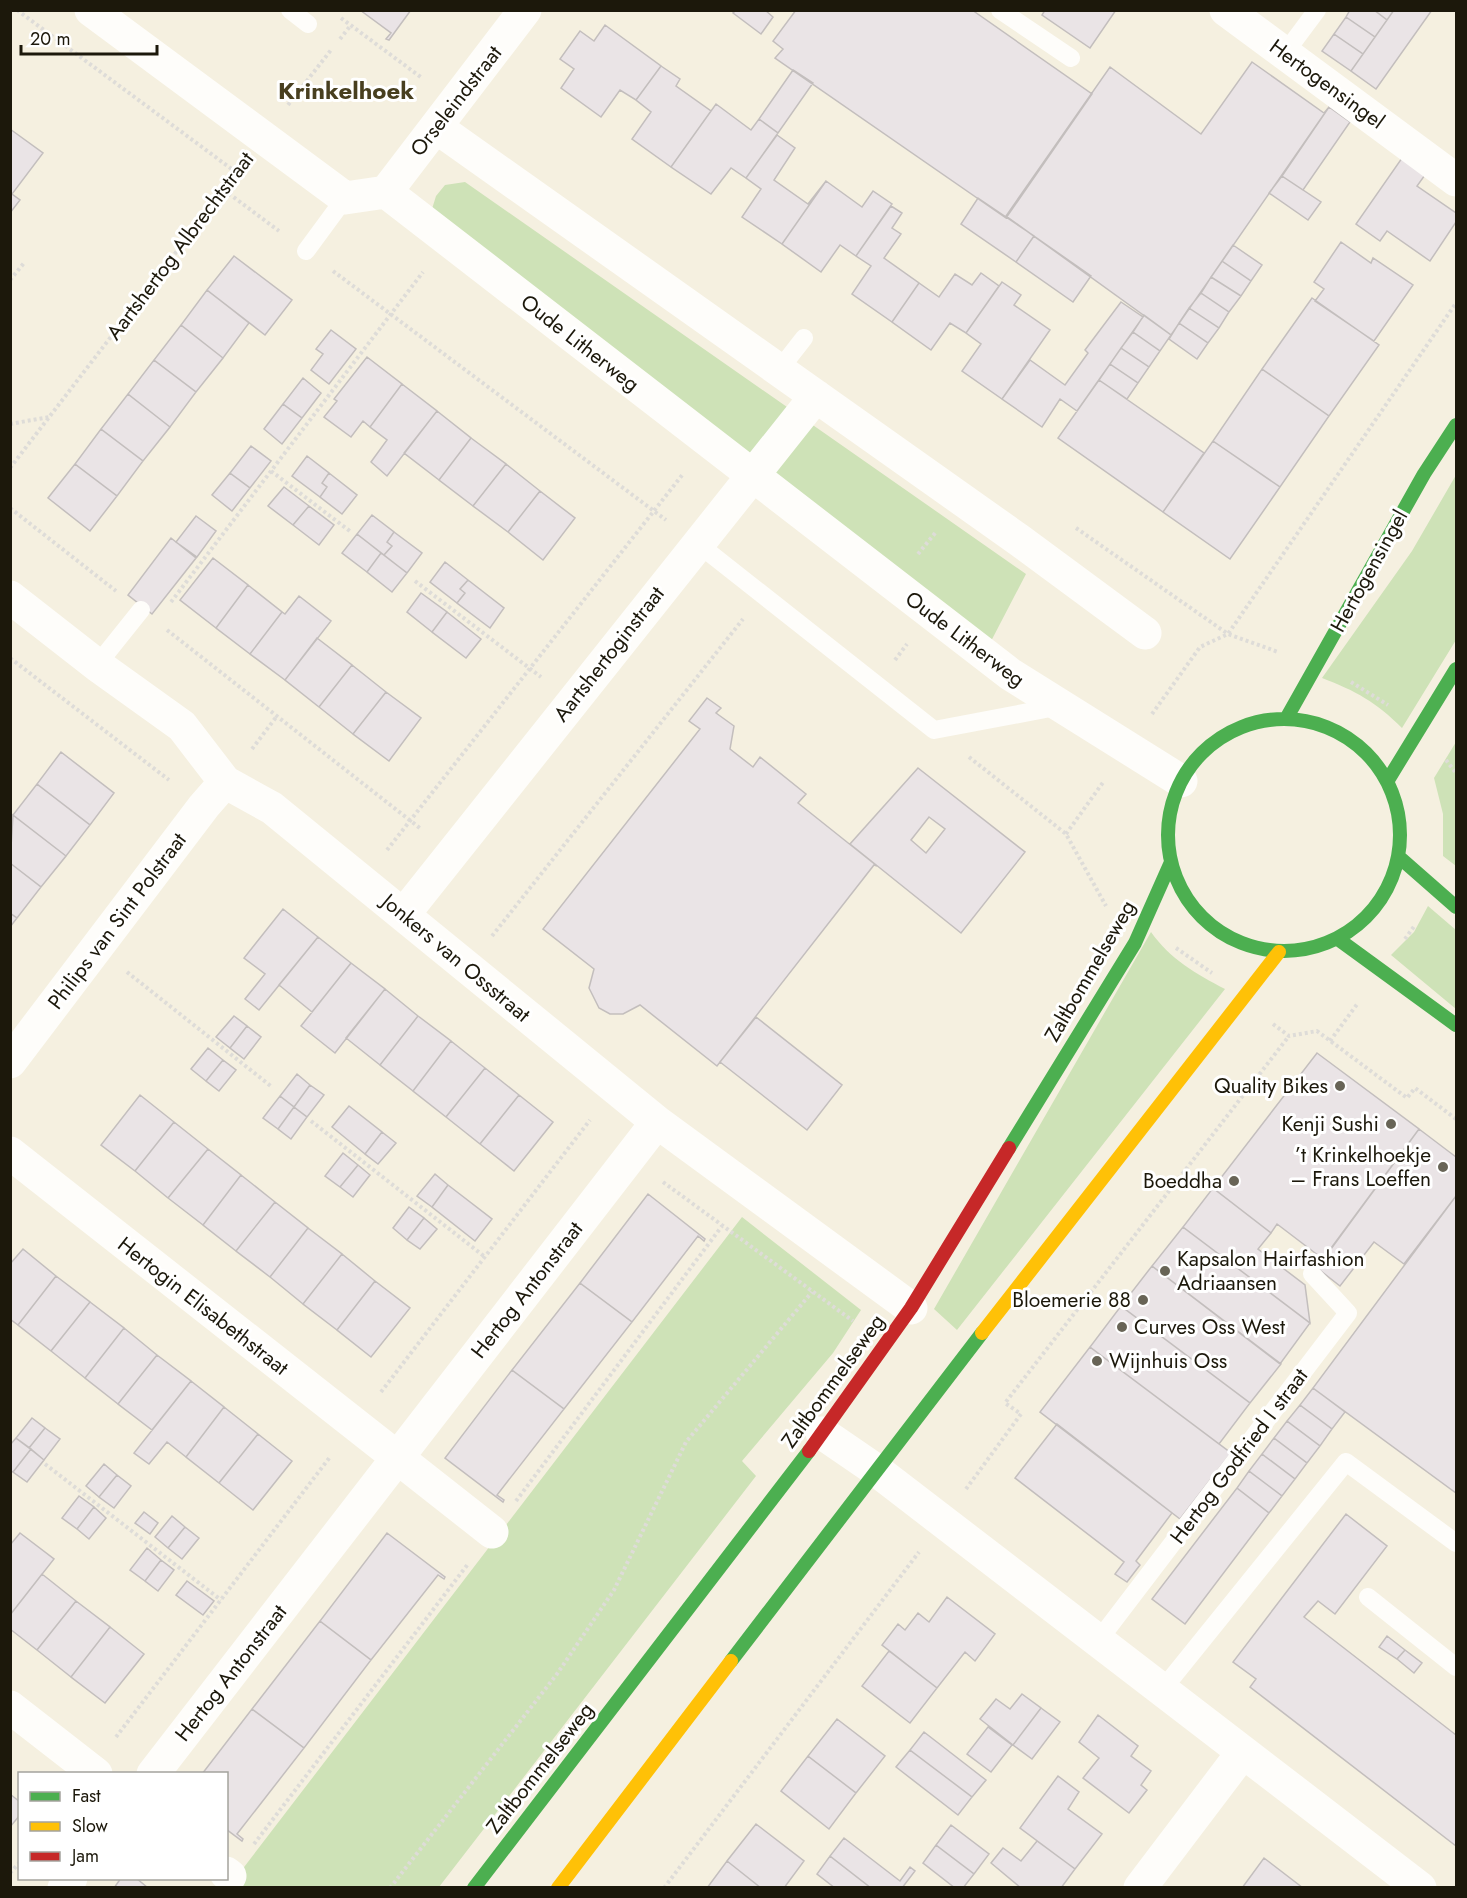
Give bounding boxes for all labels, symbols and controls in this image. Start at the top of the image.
scale bar [21,18,158,56]
text: 20 m [30,26,70,52]
street label: Hertogensingel [1263,32,1391,136]
street label: Orseleindstraat [403,39,509,163]
district label: Krinkelhoek [278,73,414,108]
street label: Aartshertog Albrechtstraat [99,146,261,346]
street label: Oude Litherweg [514,287,646,399]
street label: Hertogensingel [1323,504,1415,638]
street label: Aartshertoginstraat [547,580,671,728]
street label: Oude Litherweg [899,584,1031,694]
street label: Philips van Sint Polstraat [41,826,193,1016]
street label: Jonkers van Ossstraat [373,885,537,1029]
street label: Zaltbommelseweg [1037,895,1143,1047]
place label: Quality Bikes [1214,1071,1328,1101]
marker: Quality Bikes [1333,1079,1347,1093]
place label: Kenji Sushi [1281,1109,1379,1139]
marker: Kenji Sushi [1384,1117,1398,1131]
place label: ’t Krinkelhoekje – Frans Loeffen [1290,1140,1431,1194]
marker: ’t Krinkelhoekje – Frans Loeffen [1436,1160,1450,1174]
place label: Boeddha [1143,1166,1222,1196]
marker: Boeddha [1227,1174,1241,1188]
street label: Hertog Antonstraat [464,1215,590,1365]
street label: Hertogin Elisabethstraat [111,1230,295,1382]
place label: Kapsalon Hairfashion Adriaansen [1177,1244,1364,1298]
marker: Kapsalon Hairfashion Adriaansen [1158,1264,1172,1278]
place label: Bloemerie 88 [1012,1285,1131,1315]
marker: Bloemerie 88 [1136,1293,1150,1307]
street label: Zaltbommelseweg [774,1308,892,1454]
place label: Curves Oss West [1134,1312,1285,1342]
marker: Curves Oss West [1115,1320,1129,1334]
place label: Wijnhuis Oss [1109,1346,1227,1376]
marker: Wijnhuis Oss [1090,1354,1104,1368]
street label: Hertog Godfried I straat [1163,1362,1315,1550]
street label: Hertog Antonstraat [168,1598,294,1748]
street label: Zaltbommelseweg [479,1696,601,1840]
legend [18,1772,228,1880]
text: Fast [72,1783,101,1809]
text: Slow [72,1813,109,1839]
text: Jam [70,1843,99,1869]

